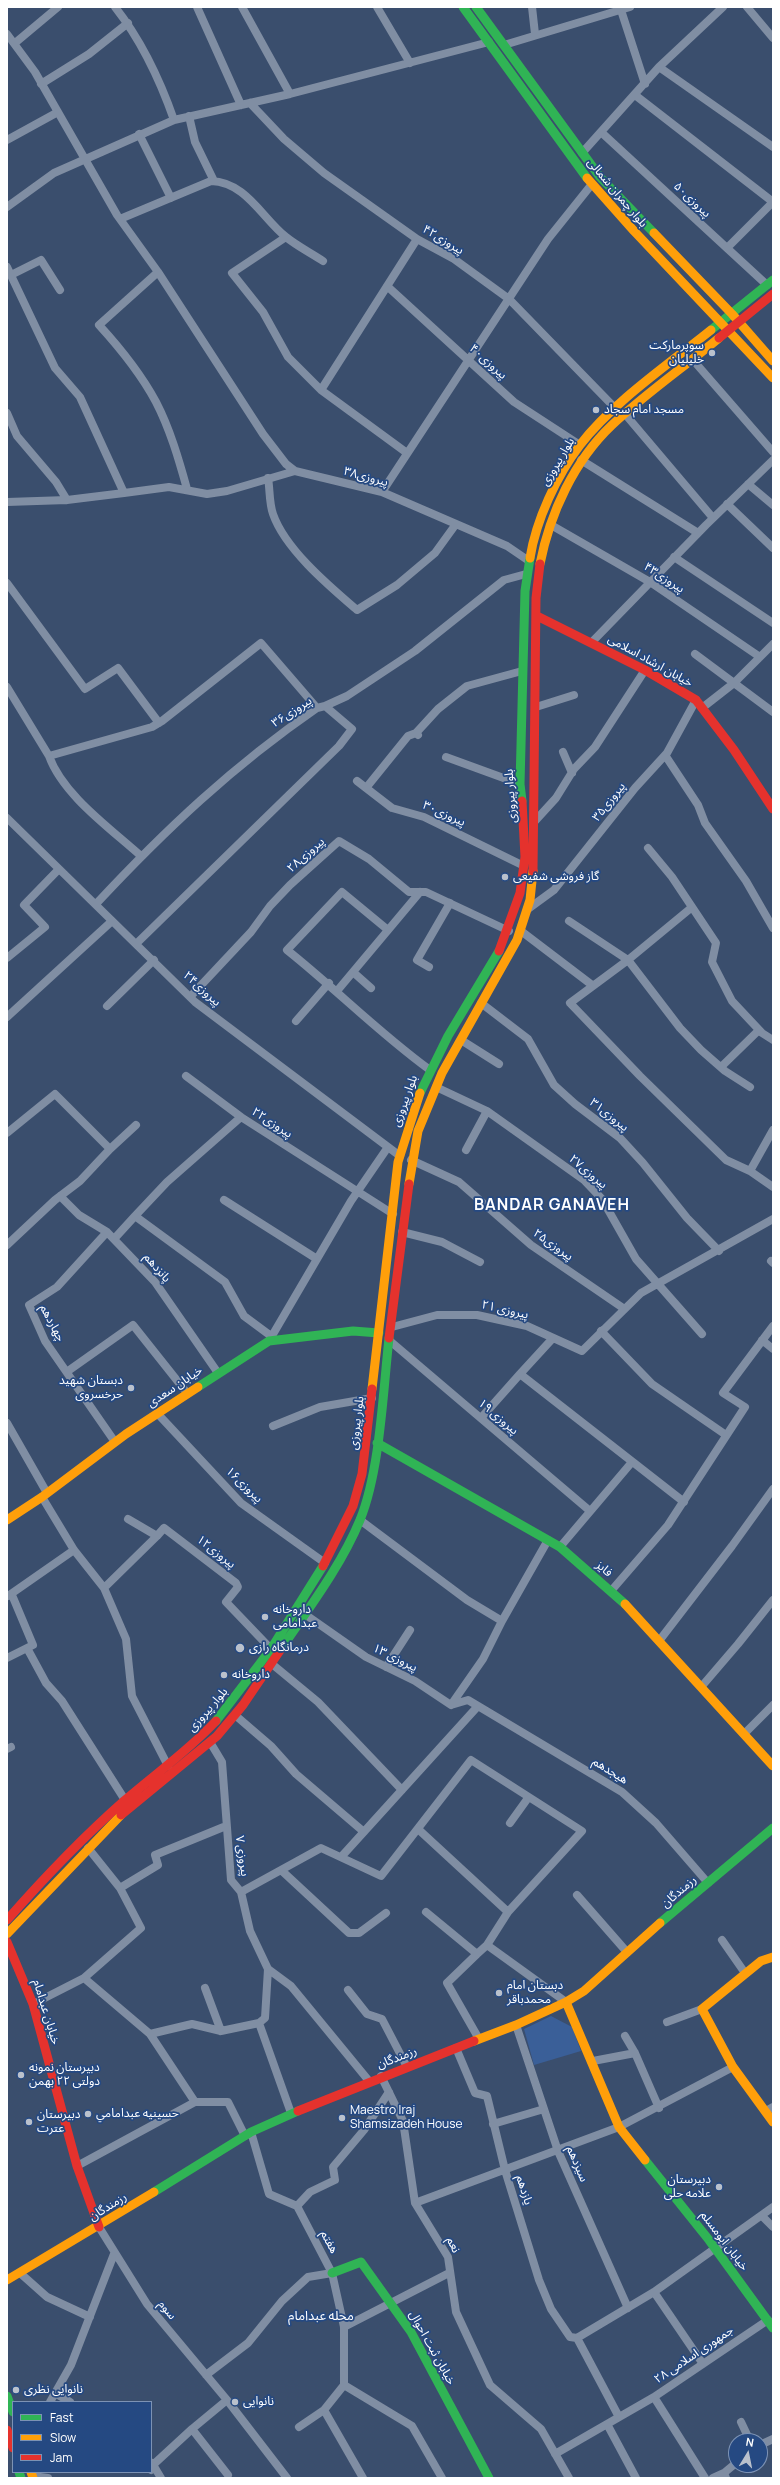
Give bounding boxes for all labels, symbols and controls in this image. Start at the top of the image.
street label: بلوار چمران شمالی [584,155,650,231]
street label: پیروزی۵۰ [670,179,714,221]
street label: پیروزی۴۲ [420,222,466,258]
place label: سوپرمارکت خلیلیان [649,339,704,367]
street label: پیروزی۴۰ [466,341,510,383]
marker: سوپرمارکت خلیلیان [707,348,717,358]
place label: مسجد امام سجاد [604,403,684,417]
marker: مسجد امام سجاد [591,405,601,415]
street label: بلوار پیروزی [538,435,578,489]
street label: پیروزی۳۸ [342,464,390,490]
street label: پیروزی۴۳ [641,560,687,596]
street label: خیابان ارشاد اسلامی [605,632,695,690]
street label: پیروزی۳۶ [269,694,315,730]
street label: بلوار پیروزی [502,769,520,823]
street label: پیروزی۳۵ [589,780,629,824]
street label: پیروزی۳۰ [420,798,468,830]
street label: پیروزی۲۸ [284,834,328,876]
place label: گاز فروشی شفیعی [513,870,599,884]
marker: گاز فروشی شفیعی [500,872,510,882]
street label: پیروزی۲۴ [180,968,224,1010]
street label: بلوار پیروزی [389,1073,421,1129]
street label: پیروزی۳۱ [587,1095,631,1135]
street label: پیروزی۲۲ [249,1105,295,1141]
street label: پیروزی۲۷ [566,1152,610,1192]
district label: BANDAR GANAVEH [474,1196,630,1216]
street label: پیروزی۲۵ [530,1226,576,1264]
street label: پانزدهم [140,1250,174,1286]
street label: پیروزی ۲۱ [480,1298,530,1322]
street label: چهاردهم [36,1302,68,1344]
street label: خیابان سعدی [145,1363,205,1411]
place label: دبستان شهید حرخسروی [59,1374,123,1402]
marker: دبستان شهید حرخسروی [126,1383,136,1393]
street label: بلوار پیروزی [347,1395,367,1451]
street label: پیروزی ۱۹ [475,1396,521,1438]
street label: پیروزی۱۶ [223,1464,265,1506]
street label: پیروزی۱۲ [194,1532,238,1572]
street label: فایز [593,1558,615,1580]
place label: داروخانه عبدامامی [273,1603,317,1631]
marker: داروخانه عبدامامی [260,1612,270,1622]
place label: درمانگاه رازی [249,1641,309,1655]
street label: پیروزی ۱۳ [370,1641,420,1675]
marker: درمانگاه رازی [234,1642,246,1654]
place label: داروخانه [232,1668,270,1682]
marker: داروخانه [219,1670,229,1680]
street label: بلوار پیروزی [185,1685,231,1735]
street label: هیجدهم [590,1755,630,1787]
street label: پیروزی ۷ [232,1835,252,1877]
street label: رزمندگان [659,1873,699,1911]
street label: خیابان عبدامام [29,1978,63,2046]
place label: دبستان امام محمدباقر [507,1979,563,2007]
marker: دبستان امام محمدباقر [494,1988,504,1998]
street label: رزمندگان [375,2044,419,2072]
place label: دبیرستان نمونه دولتی ۲۲ بهمن [29,2061,100,2089]
marker: دبیرستان نمونه دولتی ۲۲ بهمن [16,2070,26,2080]
place label: Maestro Iraj Shamsizadeh House [350,2104,463,2132]
place label: حسينيه عبدامامي [96,2107,179,2121]
place label: دبیرستان عترت [37,2108,80,2136]
marker: حسينيه عبدامامي [83,2109,93,2119]
marker: Maestro Iraj Shamsizadeh House [337,2113,347,2123]
marker: دبیرستان عترت [24,2117,34,2127]
street label: سیزدهم [563,2144,591,2184]
street label: یازدهم [513,2173,535,2207]
place label: دبیرستان علامه حلی [664,2173,711,2201]
marker: دبیرستان علامه حلی [714,2182,724,2192]
street label: رزمندگان [86,2190,130,2224]
street label: خیابان ابومسلم [697,2208,751,2274]
street label: هفتم [317,2228,341,2256]
street label: نعم [443,2235,463,2255]
street label: سوم [155,2297,179,2323]
district label: محله عبدامام [288,2308,354,2324]
street label: خیابان ثبت احوال [406,2308,458,2388]
street label: جمهوری اسلامی ۲۸ [652,2323,736,2387]
place label: نانوایی نظری [24,2383,83,2397]
marker: نانوایی نظری [11,2385,21,2395]
place label: نانوایی [243,2395,274,2409]
marker: نانوایی [230,2397,240,2407]
legend [12,2401,152,2473]
text: Fast [50,2409,74,2426]
text: Slow [50,2429,76,2446]
north arrow [728,2433,768,2473]
text: N [745,2434,755,2450]
text: Jam [50,2449,72,2466]

